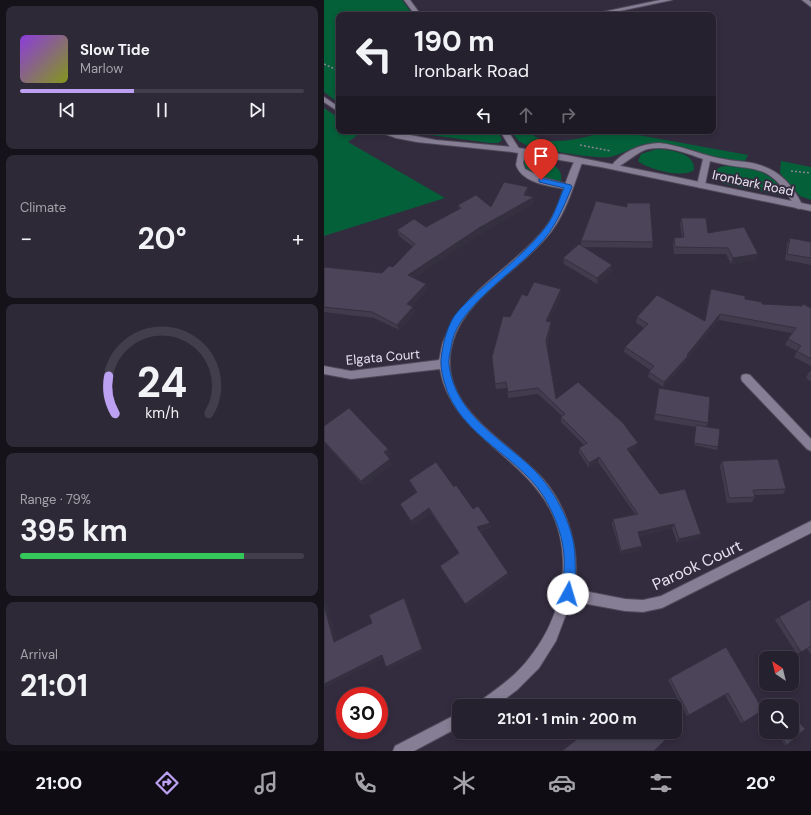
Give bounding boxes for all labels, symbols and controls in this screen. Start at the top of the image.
text: 190 m [414,23,495,60]
icon: left [348,28,400,80]
text: Slow Tide [80,40,150,60]
text: Ironbark Road [414,59,529,83]
text: Marlow [80,60,123,77]
icon: previous [56,99,78,121]
icon: pause [151,99,173,121]
icon: next [246,99,268,121]
icon: left [473,104,495,126]
icon: ahead [515,104,537,126]
icon: right [557,104,579,126]
pin [524,139,558,180]
icon: arrive [530,145,552,167]
street label: Ironbark Road [711,166,795,200]
text: Climate [20,199,66,216]
text: 20° [137,219,187,258]
text: − [20,224,32,253]
text: + [292,224,304,253]
street label: Elgata Court [345,345,421,369]
text: 24 [137,355,187,409]
text: km/h [145,403,179,421]
text: Range · 79% [20,491,91,508]
text: 395 km [20,511,128,550]
street label: Parook Court [649,535,745,595]
position arrow [547,573,589,615]
text: Arrival [20,646,58,663]
north arrow [759,651,799,691]
map controls [759,651,799,739]
text: 21:01 [20,666,88,705]
speed limit sign: 30 [336,687,388,739]
button: search [759,699,799,739]
text: 21:01 · 1 min · 200 m [497,709,637,729]
icon: directions [153,769,181,797]
icon: music [252,769,280,797]
icon: phone [351,769,379,797]
icon: climate [450,769,478,797]
icon: car [548,769,576,797]
icon: filters [647,769,675,797]
text: 21:00 [35,771,82,795]
text: 20° [746,771,775,795]

